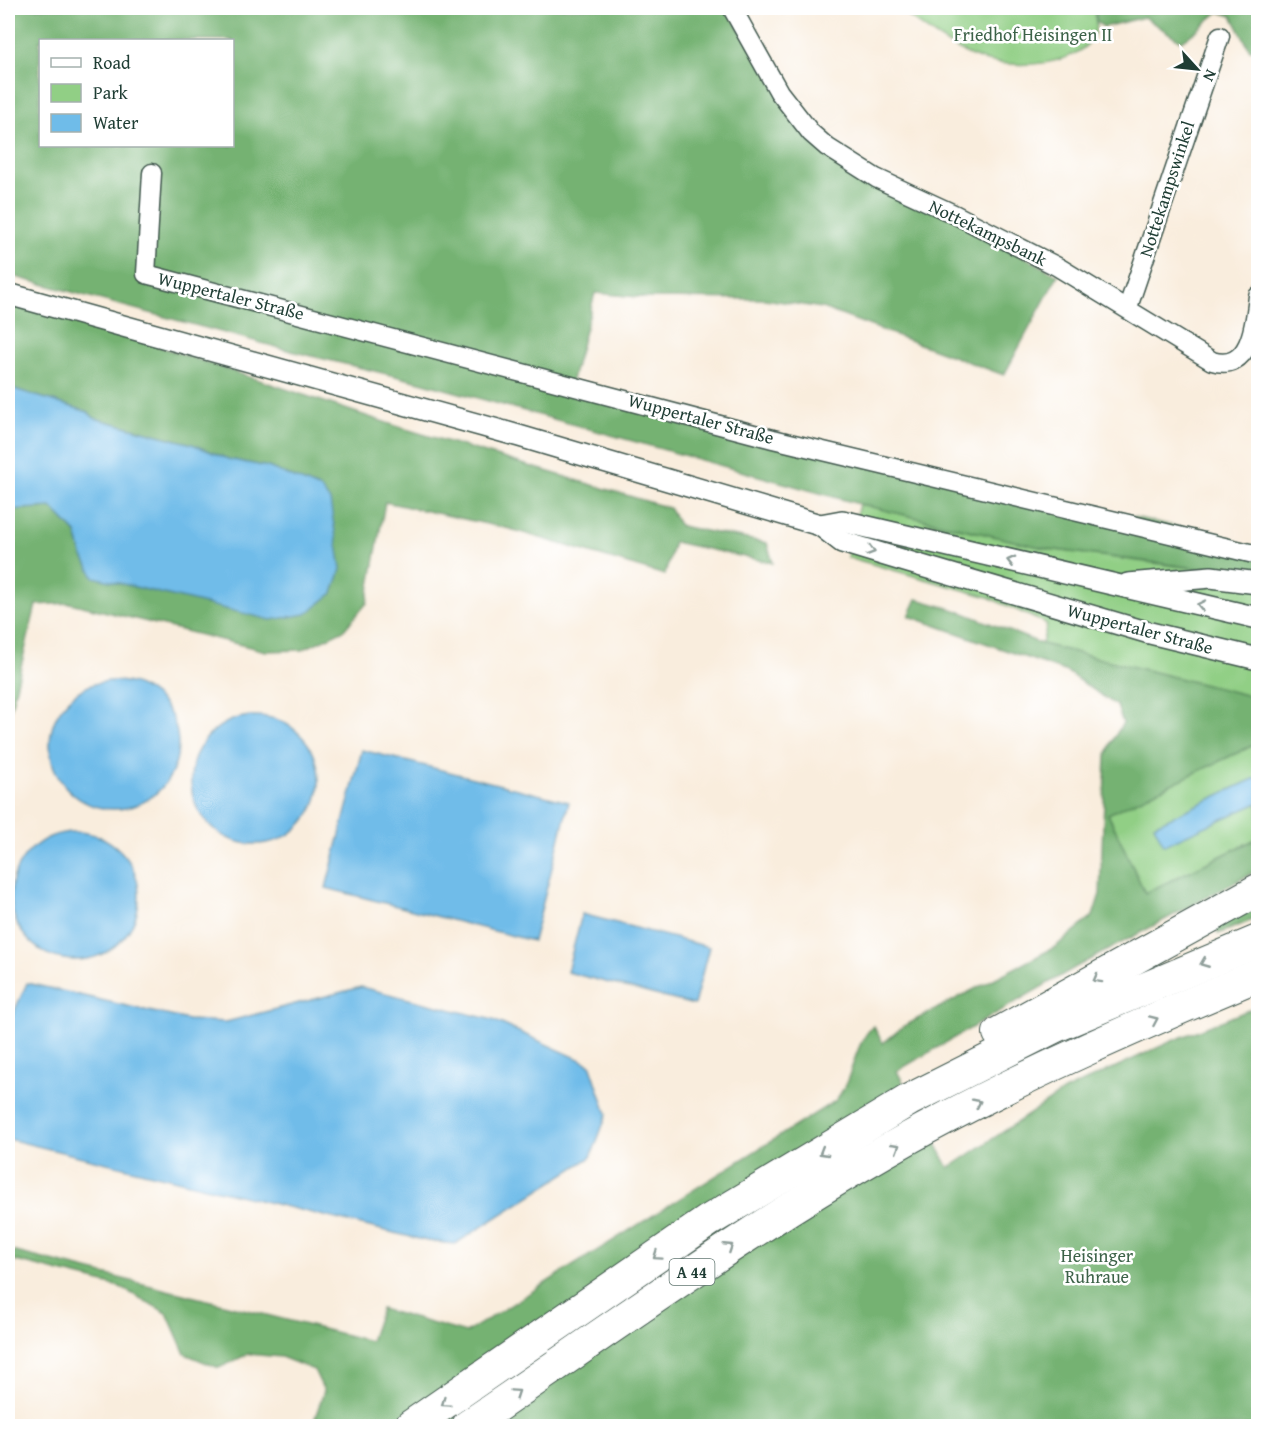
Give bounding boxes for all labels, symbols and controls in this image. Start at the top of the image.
park label: Friedhof Heisingen II [954,21,1112,48]
legend [39,39,234,147]
north arrow [1167,39,1227,99]
text: Road [93,49,131,76]
text: N [1197,66,1223,86]
text: Park [93,79,129,106]
text: Water [93,109,139,136]
street label: Nottekampswinkel [1132,117,1201,260]
street label: Nottekampsbank [925,192,1053,273]
street label: Wuppertaler Straße [155,264,307,327]
street label: Wuppertaler Straße [625,386,777,451]
one-way arrow [865,544,876,556]
one-way arrow [1007,556,1017,569]
street label: Wuppertaler Straße [1064,596,1216,661]
one-way arrow [1197,599,1207,612]
one-way arrow [1200,956,1211,968]
one-way arrow [1092,972,1103,983]
one-way arrow [1147,1015,1158,1027]
one-way arrow [971,1099,982,1110]
one-way arrow [890,1142,900,1154]
one-way arrow [819,1145,829,1156]
park label: Heisinger Ruhraue [1061,1242,1134,1290]
one-way arrow [722,1244,733,1255]
one-way arrow [653,1249,664,1260]
road number: A 44 [670,1259,714,1285]
one-way arrow [509,1389,520,1400]
one-way arrow [441,1396,452,1407]

